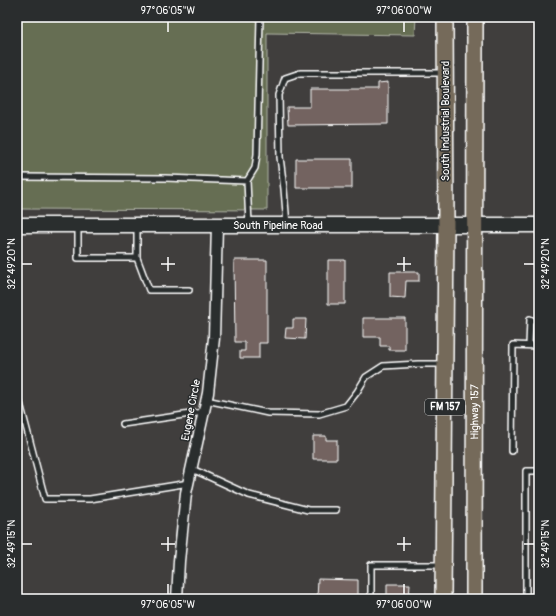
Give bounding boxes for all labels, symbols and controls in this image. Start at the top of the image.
text: 97°06'05"W [141,5,196,17]
text: 97°06'00"W [376,5,432,17]
street label: South Industrial Boulevard [439,61,452,181]
street label: South Pipeline Road [233,219,323,232]
text: 32°49'20"N [6,238,18,290]
text: 32°49'20"N [540,238,552,290]
street label: Eugene Circle [179,378,203,442]
street label: Highway 157 [468,384,481,440]
road number: FM 157 [425,399,465,415]
text: 32°49'15"N [6,519,18,568]
text: 32°49'15"N [540,519,552,568]
text: 97°06'05"W [141,599,196,611]
text: 97°06'00"W [376,599,432,611]

